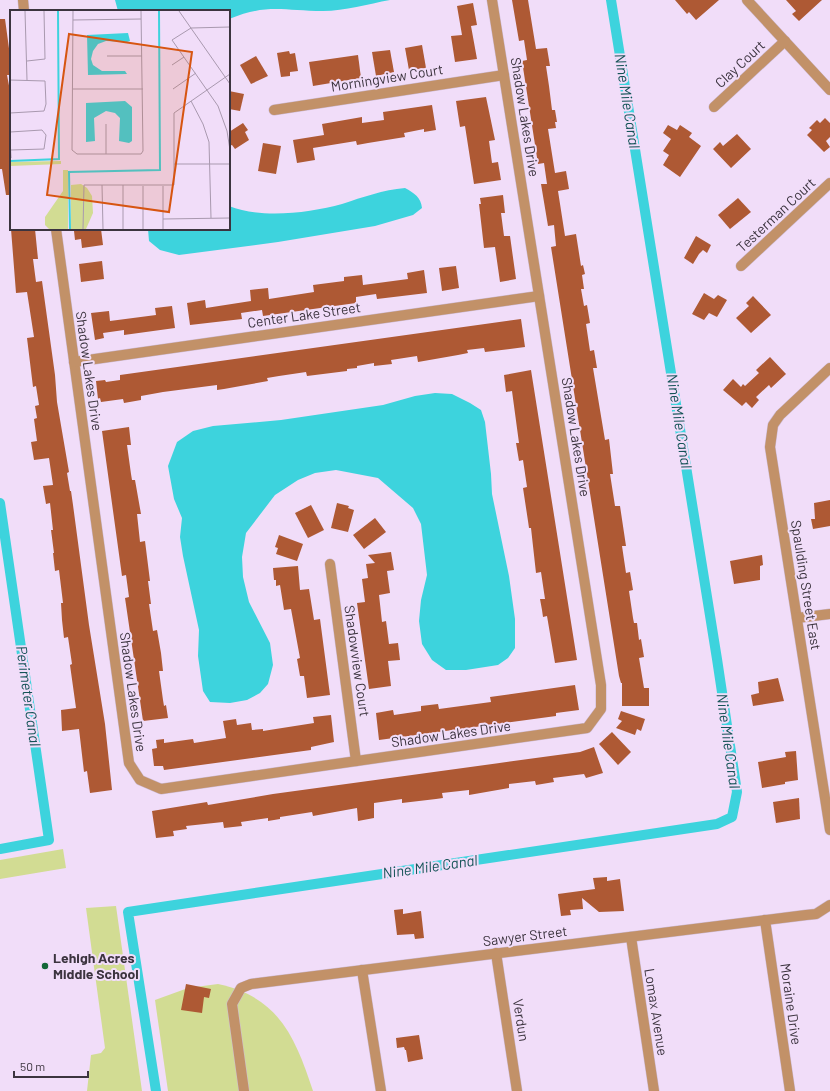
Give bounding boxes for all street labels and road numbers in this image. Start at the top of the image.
street label: Clay Court [711,36,768,91]
street label: Shadow Lakes Drive [508,56,543,178]
street label: Morningview Court [330,60,444,95]
street label: Testerman Court [733,174,819,255]
street label: Center Lake Street [246,298,362,331]
street label: Shadow Lakes Drive [73,310,106,432]
street label: Shadow Lakes Drive [559,376,594,498]
street label: Spaulding Street East [788,519,825,651]
street label: Shadowview Court [341,604,374,718]
street label: Shadow Lakes Drive [117,631,150,753]
street label: Shadow Lakes Drive [390,717,512,750]
street label: Sawyer Street [482,922,568,949]
street label: Moraine Drive [777,962,806,1046]
street label: Lomax Avenue [641,967,672,1057]
street label: Verdun [510,997,533,1042]

